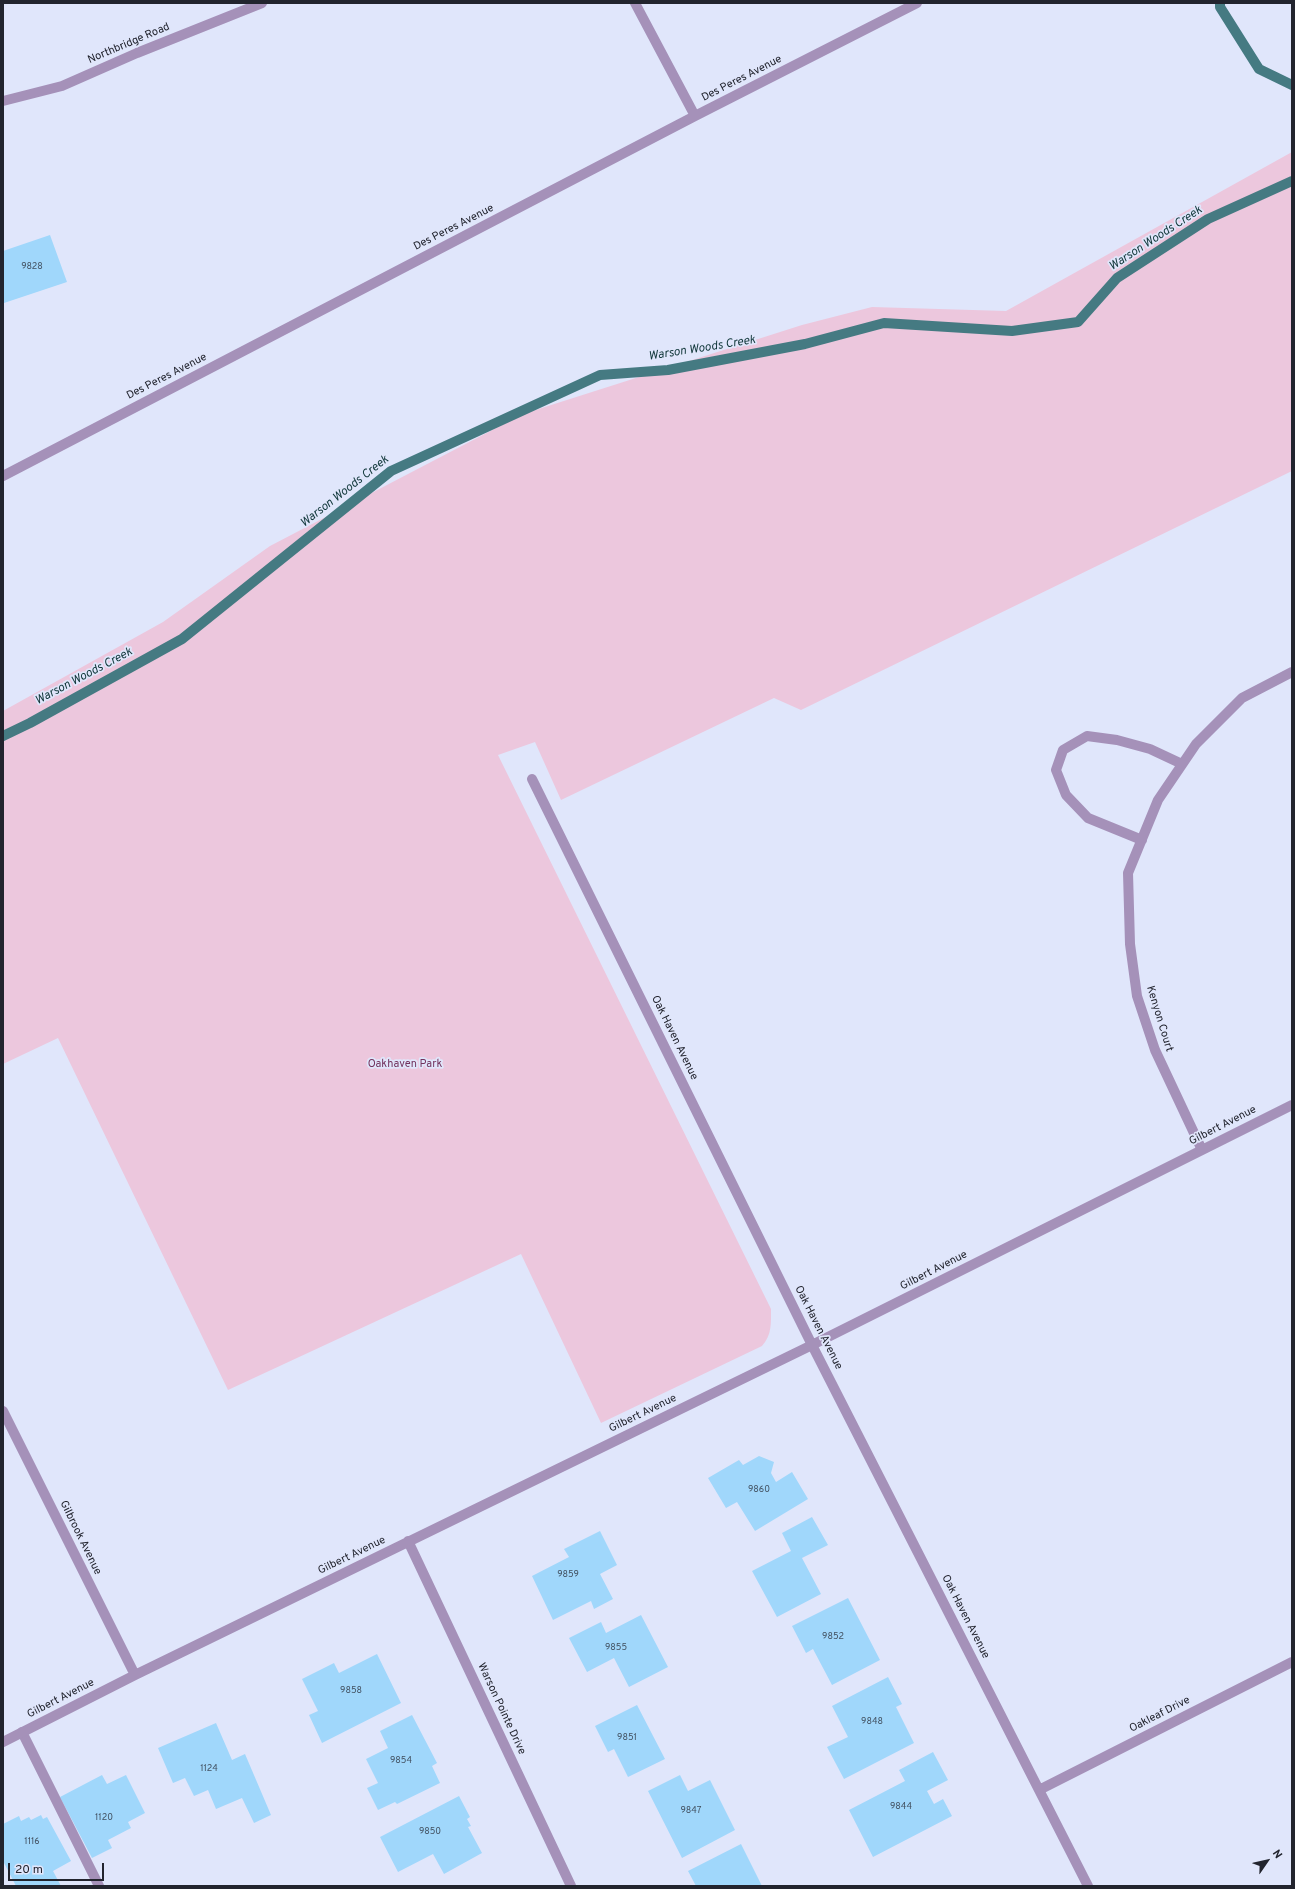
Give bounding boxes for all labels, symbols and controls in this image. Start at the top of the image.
street label: Northbridge Road [86,21,172,67]
street label: Des Peres Avenue [700,53,784,105]
street label: Des Peres Avenue [412,202,496,254]
water label: Warson Woods Creek [1107,204,1205,274]
house number: 9828 [21,262,43,272]
water label: Warson Woods Creek [647,333,757,365]
street label: Des Peres Avenue [125,351,209,403]
water label: Warson Woods Creek [298,453,392,531]
water label: Warson Woods Creek [33,645,135,709]
street label: Kenyon Court [1143,985,1175,1053]
street label: Oak Haven Avenue [648,994,700,1082]
park label: Oakhaven Park [368,1058,442,1072]
street label: Gilbert Avenue [1187,1103,1259,1149]
street label: Gilbert Avenue [898,1248,970,1294]
street label: Oak Haven Avenue [791,1284,845,1372]
street label: Gilbert Avenue [607,1392,679,1436]
house number: 9860 [748,1485,770,1495]
street label: Gilbrook Avenue [56,1499,104,1577]
street label: Gilbert Avenue [316,1534,388,1578]
house number: 9859 [557,1570,579,1580]
street label: Oak Haven Avenue [938,1573,992,1661]
house number: 9852 [822,1632,844,1642]
house number: 9855 [605,1643,627,1653]
street label: Warson Pointe Drive [474,1661,528,1757]
street label: Gilbert Avenue [25,1676,97,1722]
house number: 9858 [340,1686,362,1696]
street label: Oakleaf Drive [1127,1694,1193,1736]
house number: 9848 [861,1717,883,1727]
house number: 9851 [617,1733,637,1743]
house number: 9854 [390,1756,412,1766]
house number: 1124 [200,1764,218,1774]
house number: 9844 [890,1802,912,1812]
house number: 9847 [680,1806,702,1816]
house number: 1120 [95,1813,113,1823]
house number: 9850 [419,1827,441,1837]
house number: 1116 [24,1837,40,1847]
north arrow [1247,1841,1287,1881]
text: N [1269,1847,1285,1861]
scale bar [10,1855,106,1881]
text: 20 m [15,1862,43,1878]

